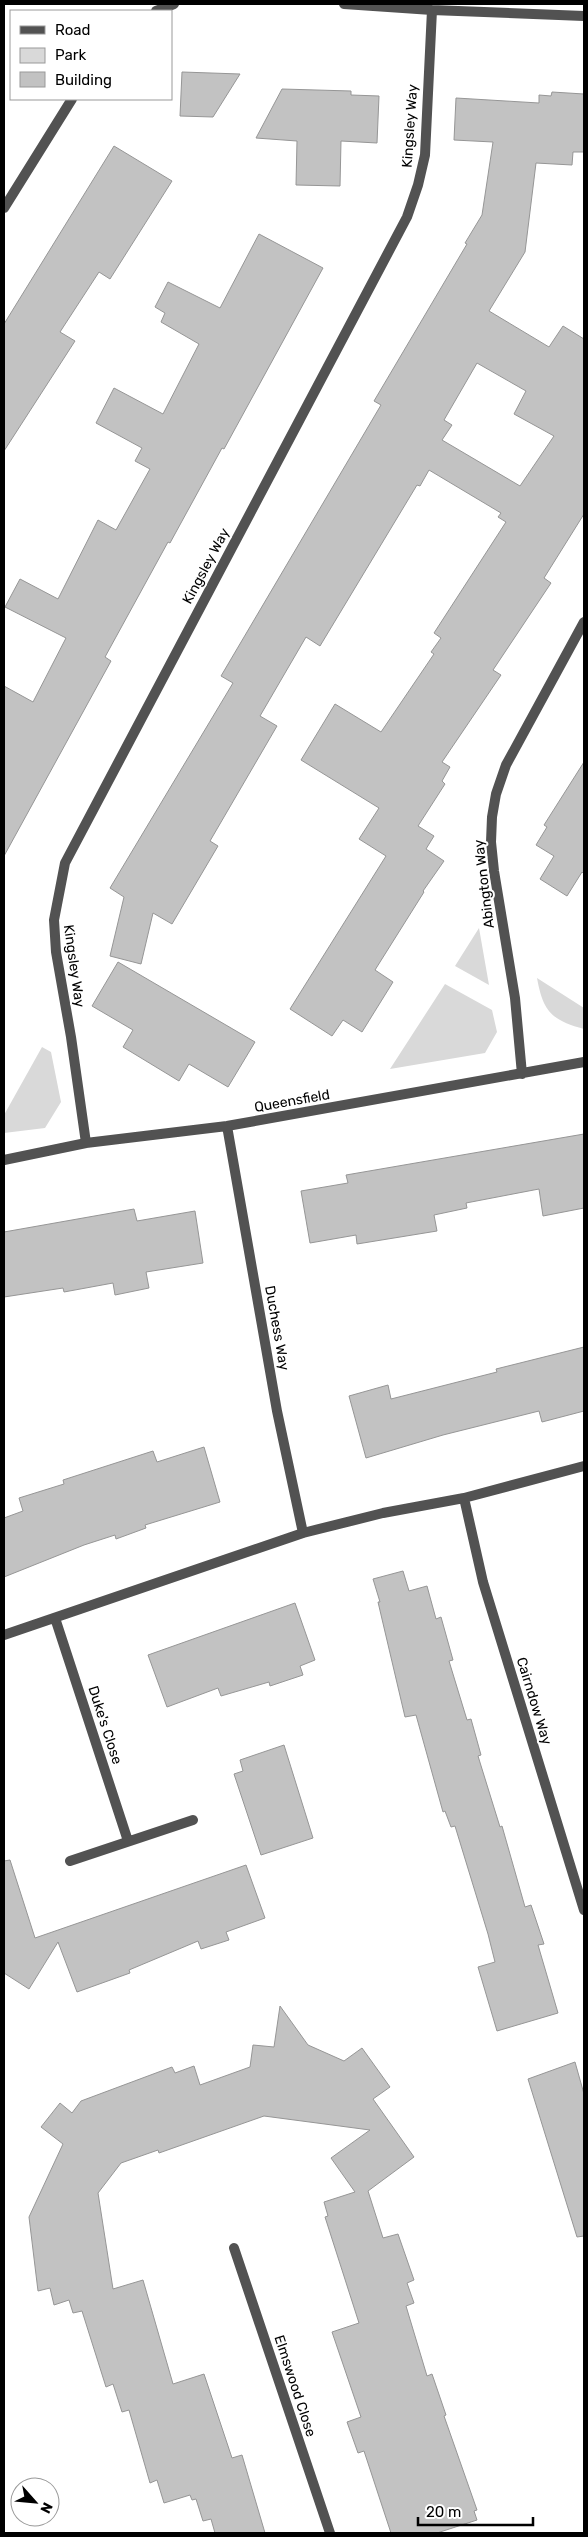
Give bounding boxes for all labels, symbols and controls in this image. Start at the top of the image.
legend [10,10,172,100]
text: Road [55,21,91,39]
text: Park [55,46,86,64]
text: Building [55,71,112,89]
street label: Kingsley Way [399,83,421,168]
street label: Kingsley Way [179,525,233,607]
street label: Abington Way [470,838,498,929]
street label: Kingsley Way [60,923,88,1009]
street label: Queensfield [253,1086,331,1116]
street label: Duchess Way [261,1284,293,1372]
street label: Cairndow Way [513,1655,555,1747]
street label: Duke's Close [84,1684,126,1767]
street label: Elmswood Close [271,2333,319,2439]
north arrow [10,2477,60,2527]
scale bar [418,2494,533,2526]
text: N [36,2499,56,2516]
text: 20 m [426,2503,461,2521]

